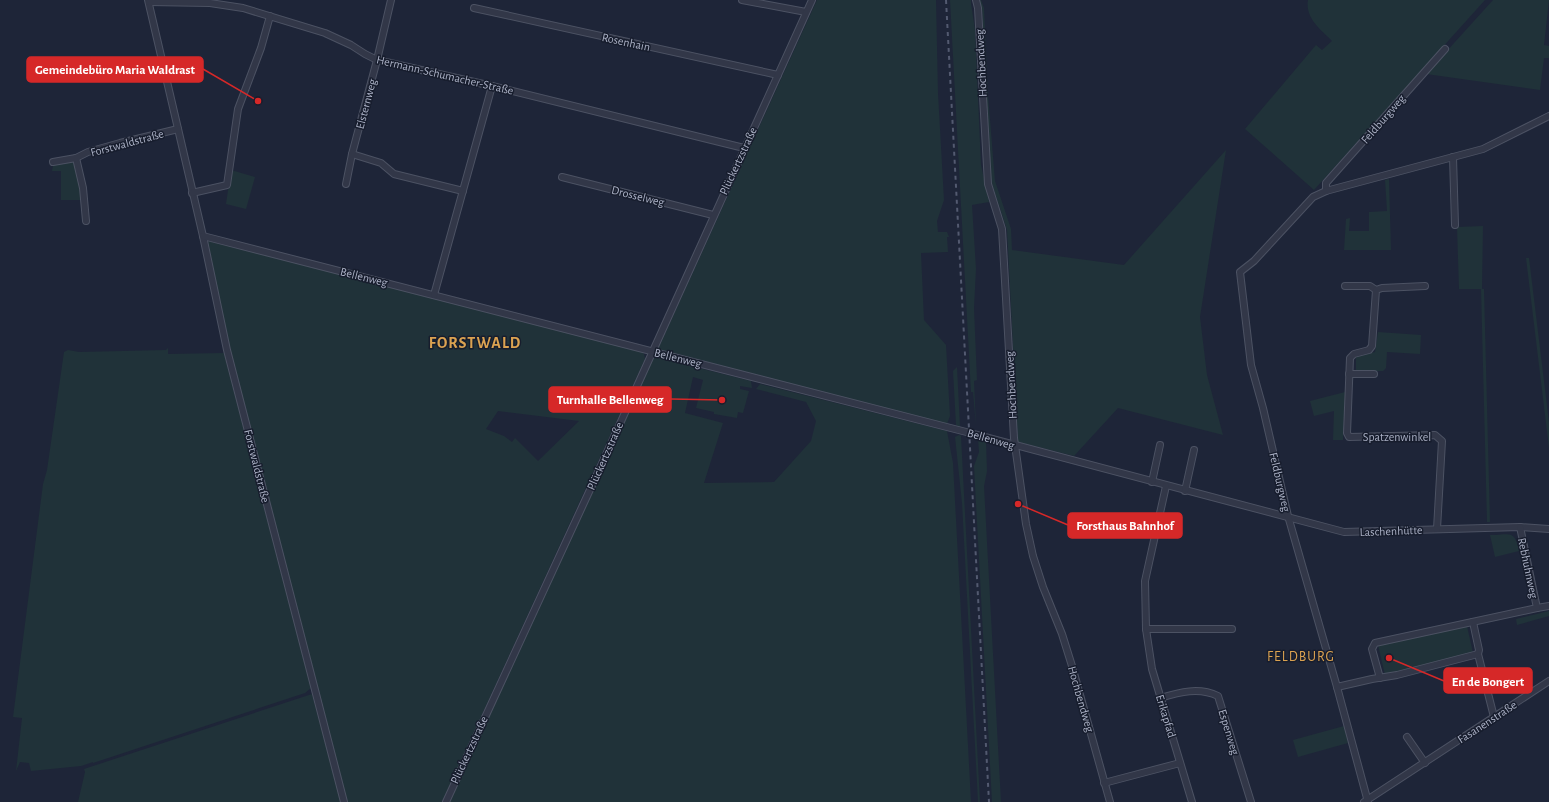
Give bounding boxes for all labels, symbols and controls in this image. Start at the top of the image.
street label: Hochbendweg [973,29,989,97]
street label: Rosenhain [601,31,651,53]
street label: Hermann-Schumacher-Straße [375,53,515,97]
callout: Gemeindebüro Maria Waldrast [27,57,203,82]
text: Gemeindebüro Maria Waldrast [35,64,196,77]
street label: Elsternweg [354,77,378,130]
street label: Feldburgweg [1359,92,1407,146]
street label: Plückertzstraße [717,125,759,197]
street label: Forstwaldstraße [89,127,165,159]
street label: Drosselweg [610,184,666,208]
street label: Bellenweg [339,265,389,289]
district label: FORSTWALD [429,335,521,351]
street label: Bellenweg [653,346,703,370]
street label: Hochbendweg [1003,351,1019,419]
callout: Turnhalle Bellenweg [549,387,671,412]
text: Turnhalle Bellenweg [557,394,664,407]
street label: Plückertzstraße [585,420,625,492]
street label: Bellenweg [966,427,1016,451]
street label: Forstwaldstraße [242,428,272,504]
street label: Spatzenwinkel [1363,431,1431,443]
street label: Feldburgweg [1267,451,1293,513]
callout: Forsthaus Bahnhof [1068,513,1182,538]
text: Forsthaus Bahnhof [1076,520,1176,533]
street label: Laschenhütte [1359,524,1423,538]
street label: Rebhuhnweg [1516,537,1540,599]
district label: FELDBURG [1267,650,1335,664]
street label: Hochbendweg [1066,665,1096,733]
callout: En de Bongert [1444,668,1532,693]
text: En de Bongert [1452,676,1525,689]
street label: Erikapfad [1154,693,1178,739]
street label: Fasanenstraße [1455,698,1519,746]
street label: Espenweg [1216,708,1242,756]
street label: Plückertzstraße [448,714,490,786]

